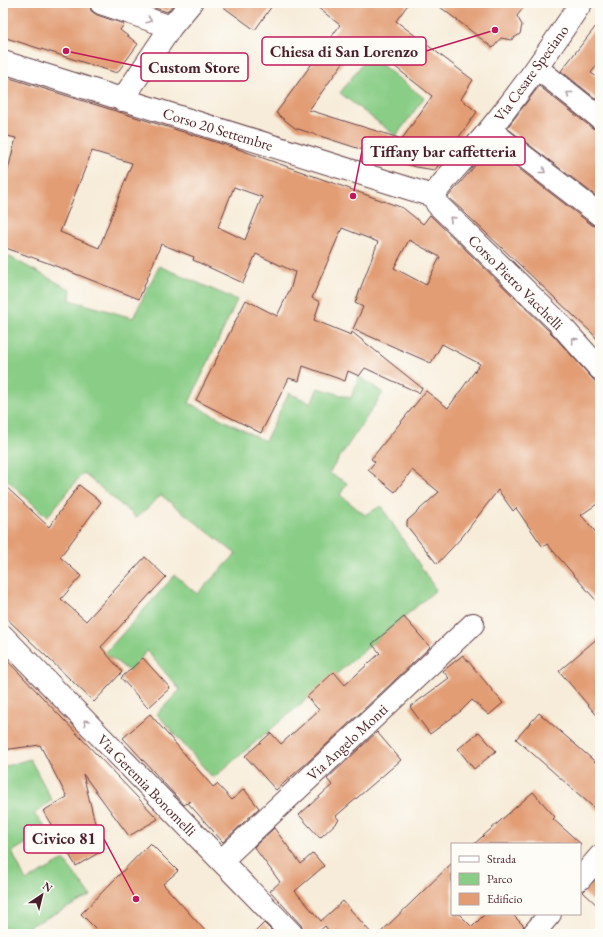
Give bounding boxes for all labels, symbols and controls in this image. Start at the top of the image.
one-way arrow [146,15,153,23]
street label: Via Cesare Speciano [489,21,573,125]
callout: Chiesa di San Lorenzo [262,37,426,65]
text: Chiesa di San Lorenzo [270,41,418,62]
callout: Custom Store [141,53,248,81]
text: Custom Store [148,57,240,78]
one-way arrow [567,92,574,99]
street label: Corso 20 Settembre [161,103,275,155]
callout: Tiffany bar caffetteria [362,137,525,165]
text: Tiffany bar caffetteria [370,141,517,162]
one-way arrow [538,166,545,173]
one-way arrow [449,216,457,224]
street label: Corso Pietro Vacchelli [464,230,568,334]
one-way arrow [571,337,579,345]
street label: Via Angelo Monti [302,699,392,784]
one-way arrow [83,719,91,727]
street label: Via Geremia Bonomelli [93,730,201,840]
callout: Civico 81 [24,825,104,853]
text: Civico 81 [32,828,96,849]
legend [451,843,581,915]
text: Strada [487,851,516,867]
text: Parco [487,871,512,887]
north arrow [22,875,62,915]
text: N [40,879,55,895]
text: Edificio [487,891,523,907]

